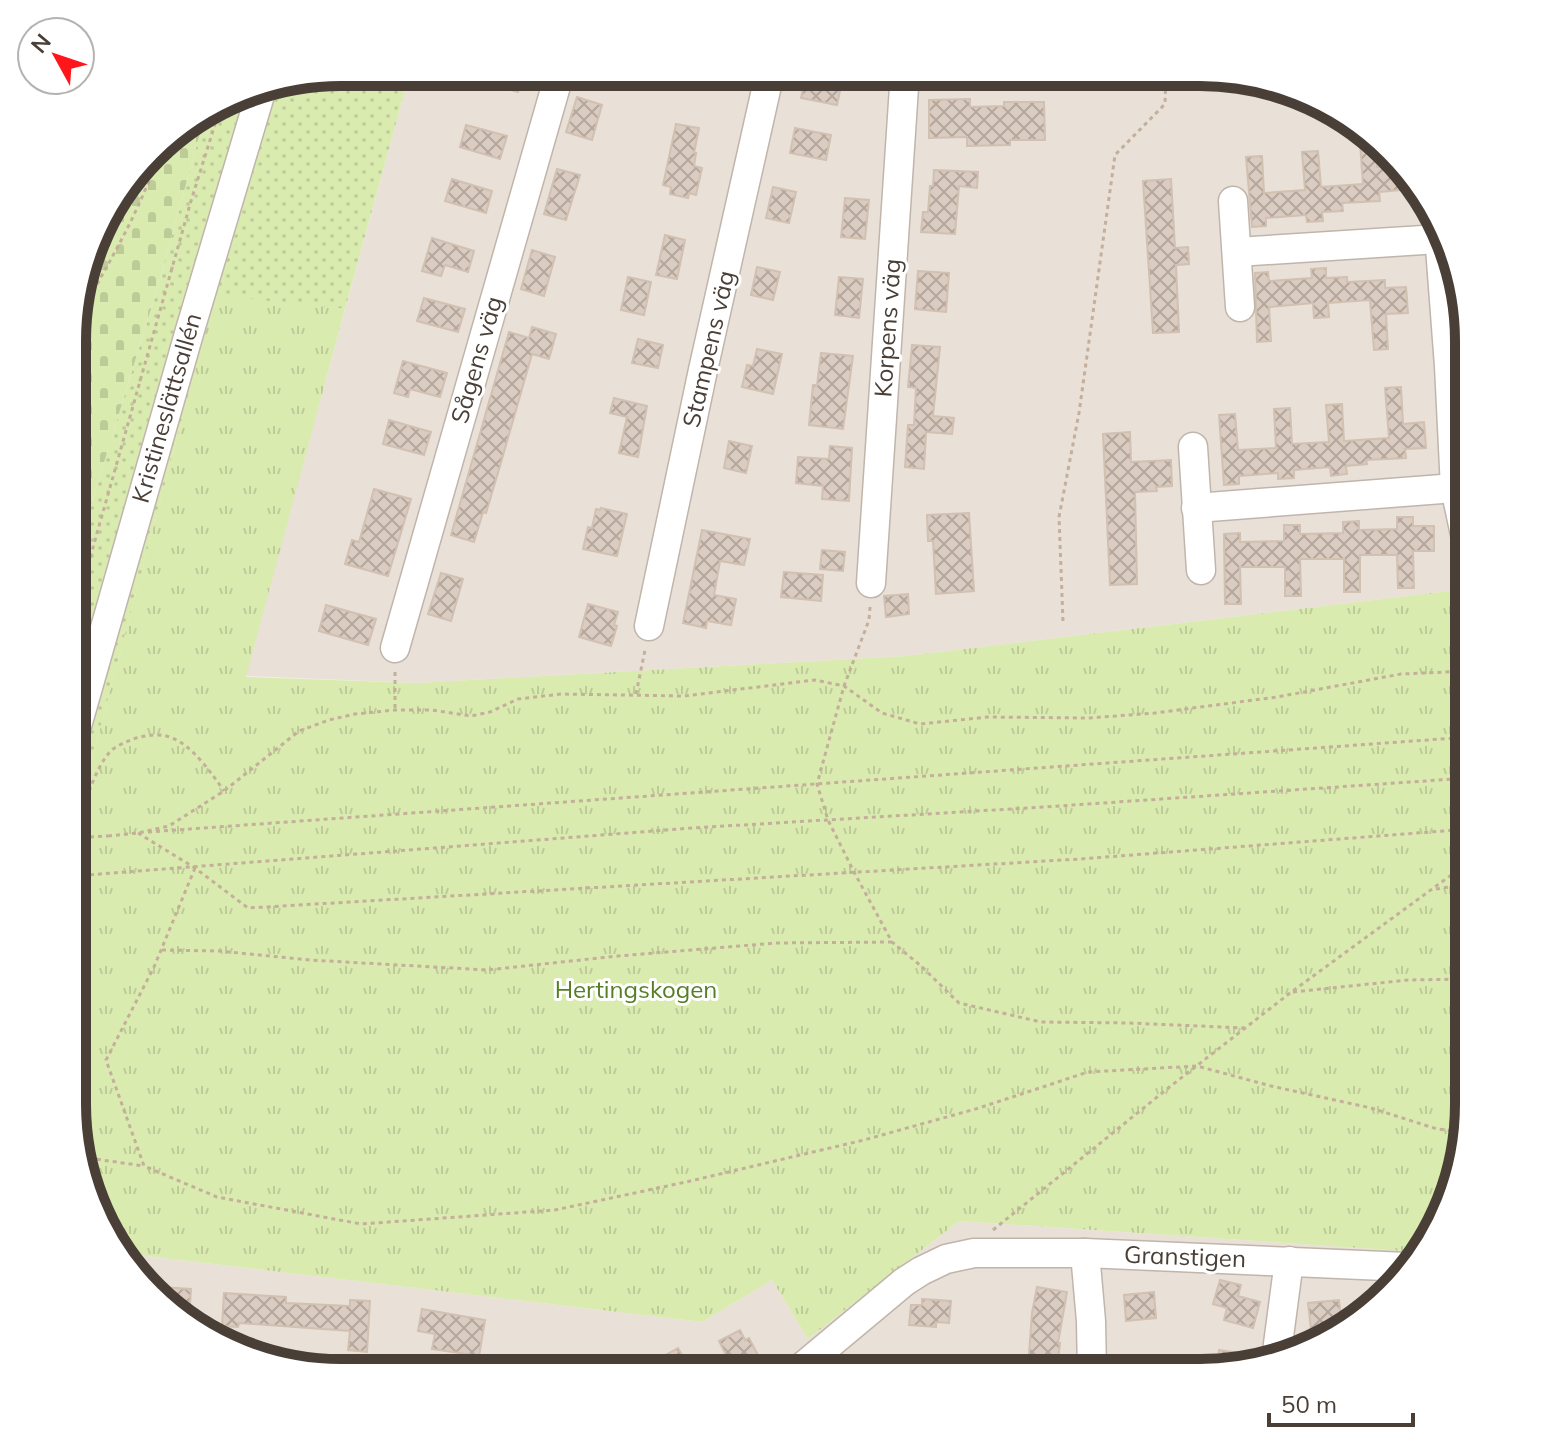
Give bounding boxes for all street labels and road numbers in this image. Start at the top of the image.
street label: Korpens väg [867,258,907,398]
street label: Stampens väg [675,267,741,430]
street label: Sågens väg [444,293,508,427]
street label: Kristineslättsallén [125,309,207,506]
street label: Granstigen [1124,1239,1247,1273]

